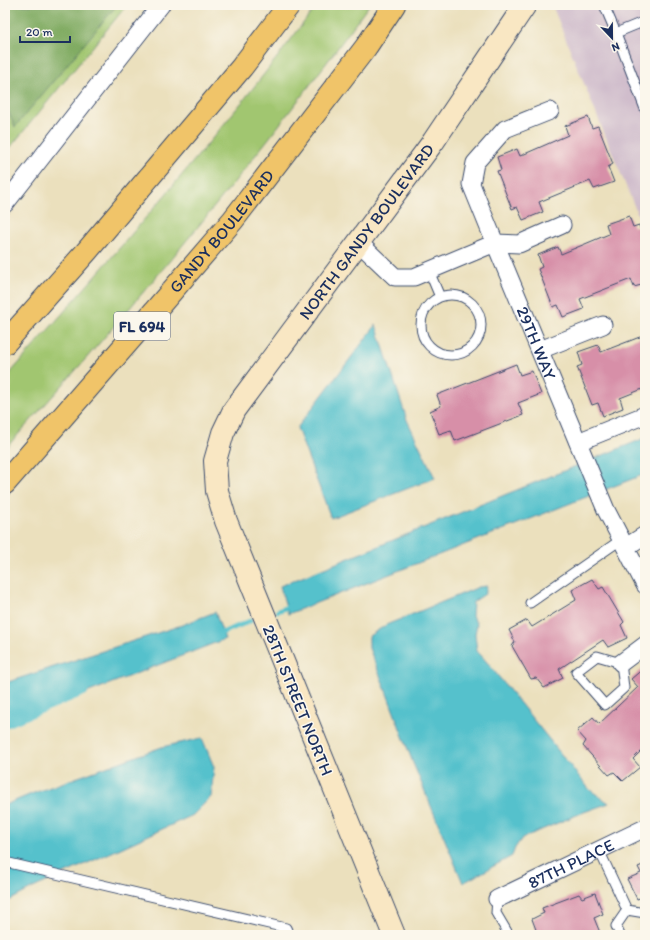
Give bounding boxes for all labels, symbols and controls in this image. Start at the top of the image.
scale bar [20,18,70,44]
north arrow [592,18,632,58]
text: 20 m [26,25,53,39]
text: N [610,39,621,54]
street label: NORTH GANDY BOULEVARD [295,140,438,323]
street label: GANDY BOULEVARD [165,166,278,297]
street label: 29TH WAY [512,303,561,383]
road number: FL 694 [114,312,170,340]
street label: 28TH STREET NORTH [259,622,337,778]
street label: 87TH PLACE [525,834,617,893]

